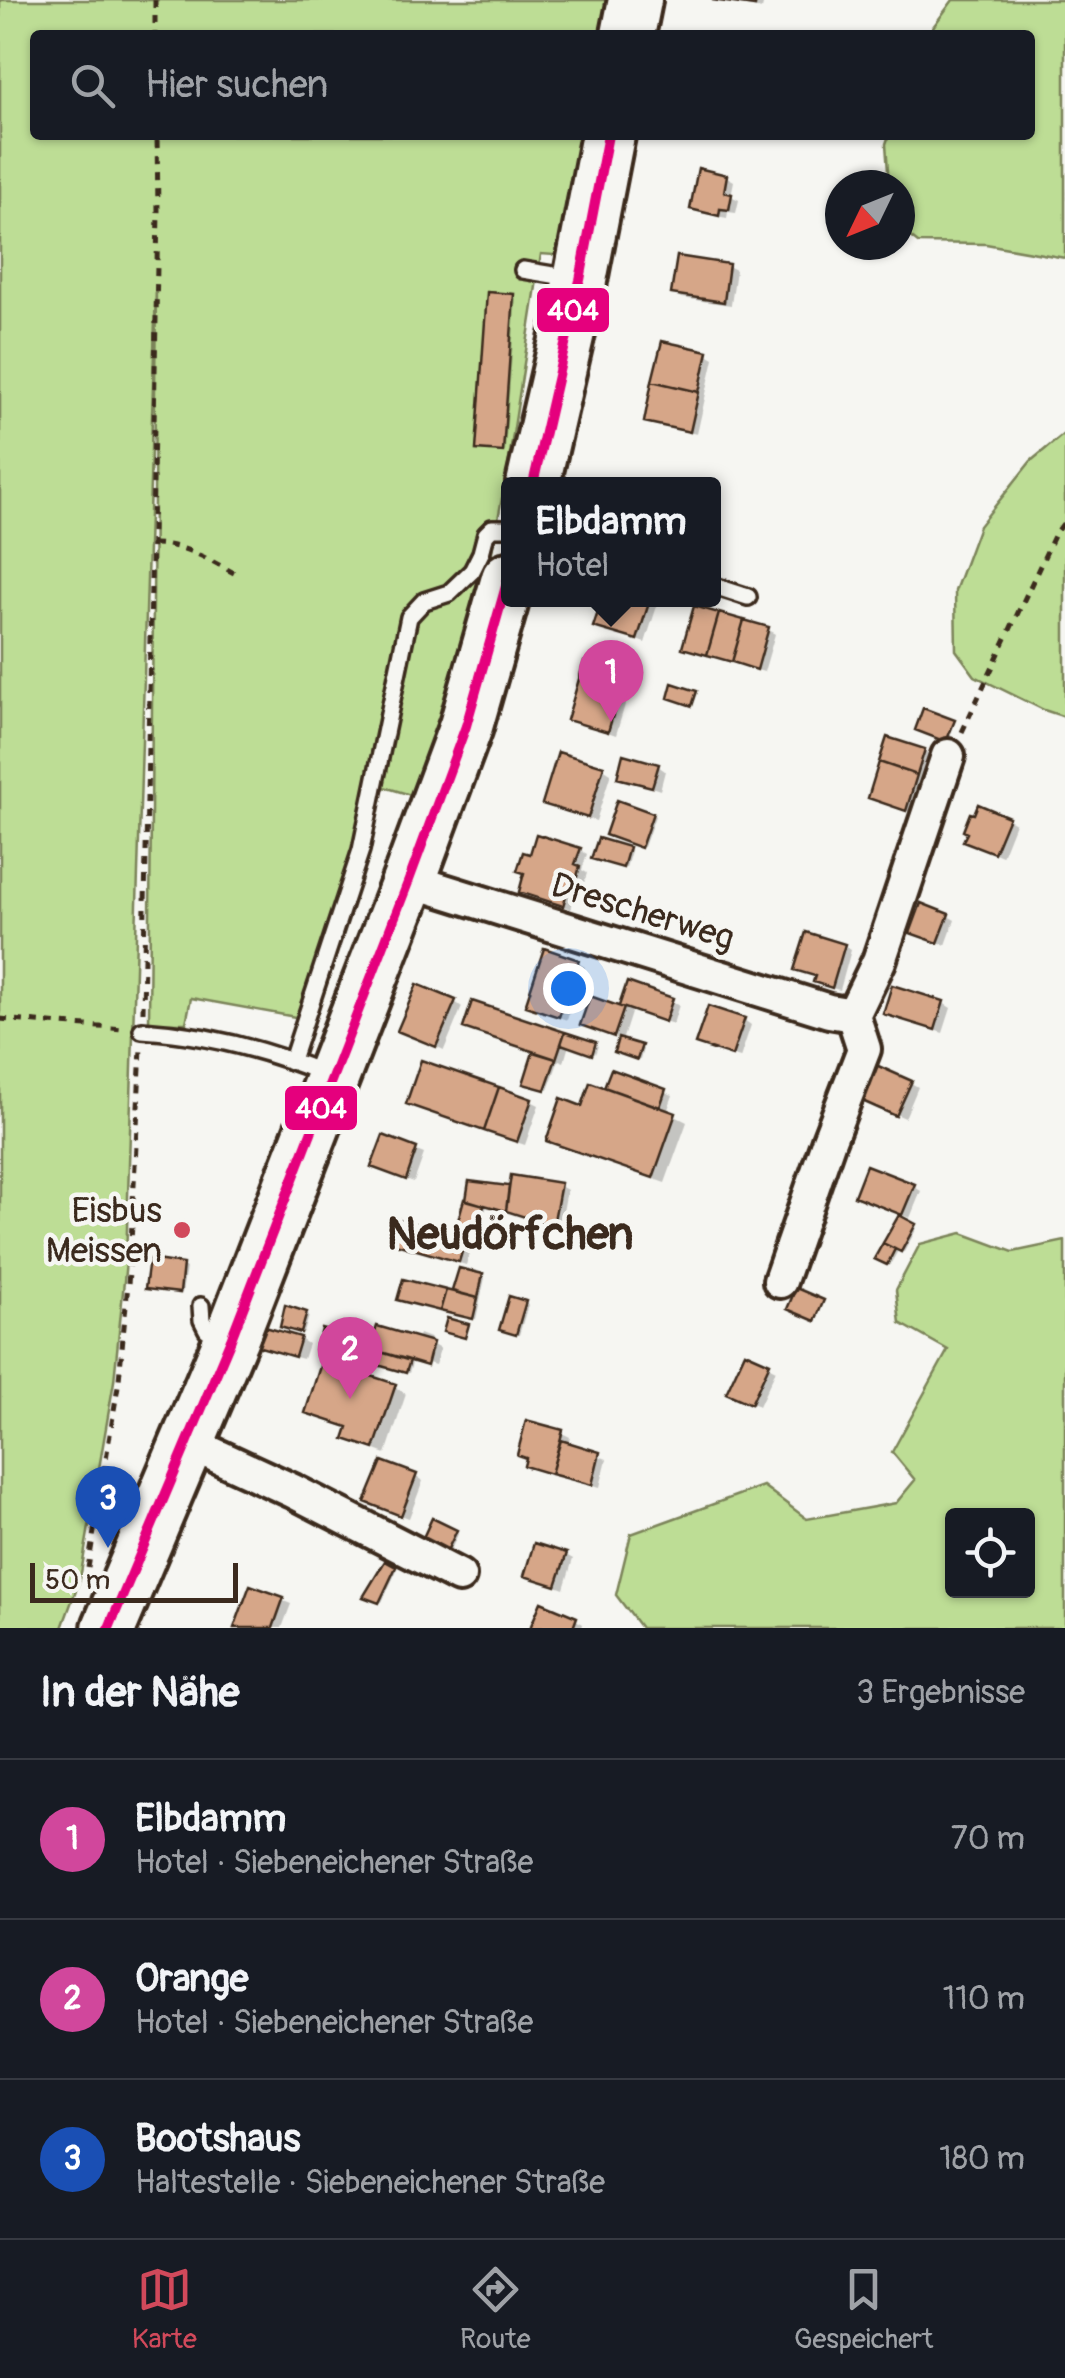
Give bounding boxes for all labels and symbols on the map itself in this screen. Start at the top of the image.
north arrow [825,170,915,260]
line badge: 404 [535,286,611,334]
text: 404 [547,294,600,329]
pin: 1 [578,640,644,722]
street label: Drescherweg [546,863,740,961]
your location [543,963,594,1014]
line badge: 404 [283,1084,359,1132]
text: 404 [295,1092,348,1127]
place label: Eisbus Meissen [46,1189,162,1273]
district label: Neudörfchen [387,1207,633,1263]
marker: Eisbus Meissen [171,1219,193,1241]
pin: 2 [318,1316,382,1399]
pin: 3 [76,1466,140,1548]
scale bar [30,1558,238,1602]

